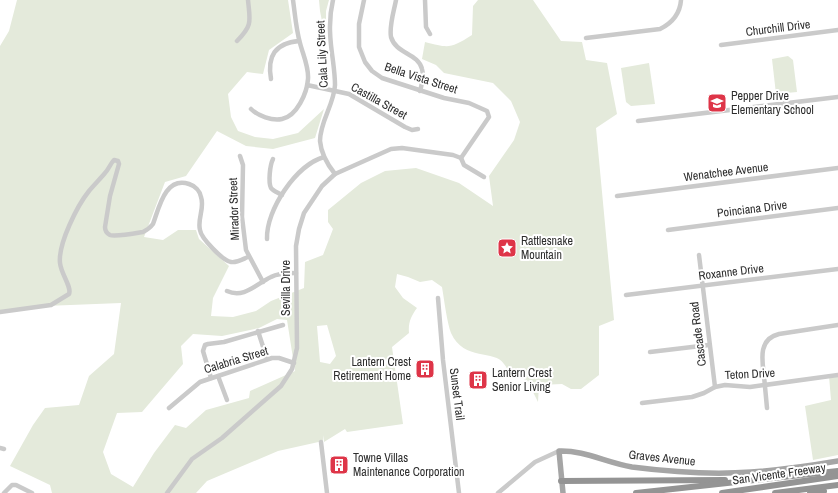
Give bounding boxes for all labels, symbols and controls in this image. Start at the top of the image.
street label: Churchill Drive [745,16,811,40]
street label: Cala Lily Street [312,20,332,88]
street label: Bella Vista Street [382,59,460,97]
street label: Castilla Street [348,79,410,123]
place label: Pepper Drive Elementary School [731,88,814,118]
school or university icon: Pepper Drive Elementary School [706,92,728,114]
street label: Wenatchee Avenue [683,159,769,185]
street label: Mirador Street [225,177,243,241]
street label: Poinciana Drive [716,197,788,221]
place label: Rattlesnake Mountain [521,233,573,263]
place icon: Rattlesnake Mountain [496,237,518,259]
street label: Sevilla Drive [278,260,294,316]
street label: Roxanne Drive [697,260,765,284]
street label: Cascade Road [686,301,710,367]
street label: Calabria Street [202,343,270,377]
place label: Lantern Crest Retirement Home [333,354,411,384]
building icon: Lantern Crest Retirement Home [414,358,436,380]
place label: Lantern Crest Senior Living [492,365,552,395]
street label: Teton Drive [724,365,776,383]
street label: Sunset Trail [446,367,468,421]
building icon: Lantern Crest Senior Living [467,369,489,391]
street label: Graves Avenue [628,447,696,469]
place label: Towne Villas Maintenance Corporation [353,450,465,480]
building icon: Towne Villas Maintenance Corporation [328,454,350,476]
street label: San Vicente Freeway [731,460,827,488]

